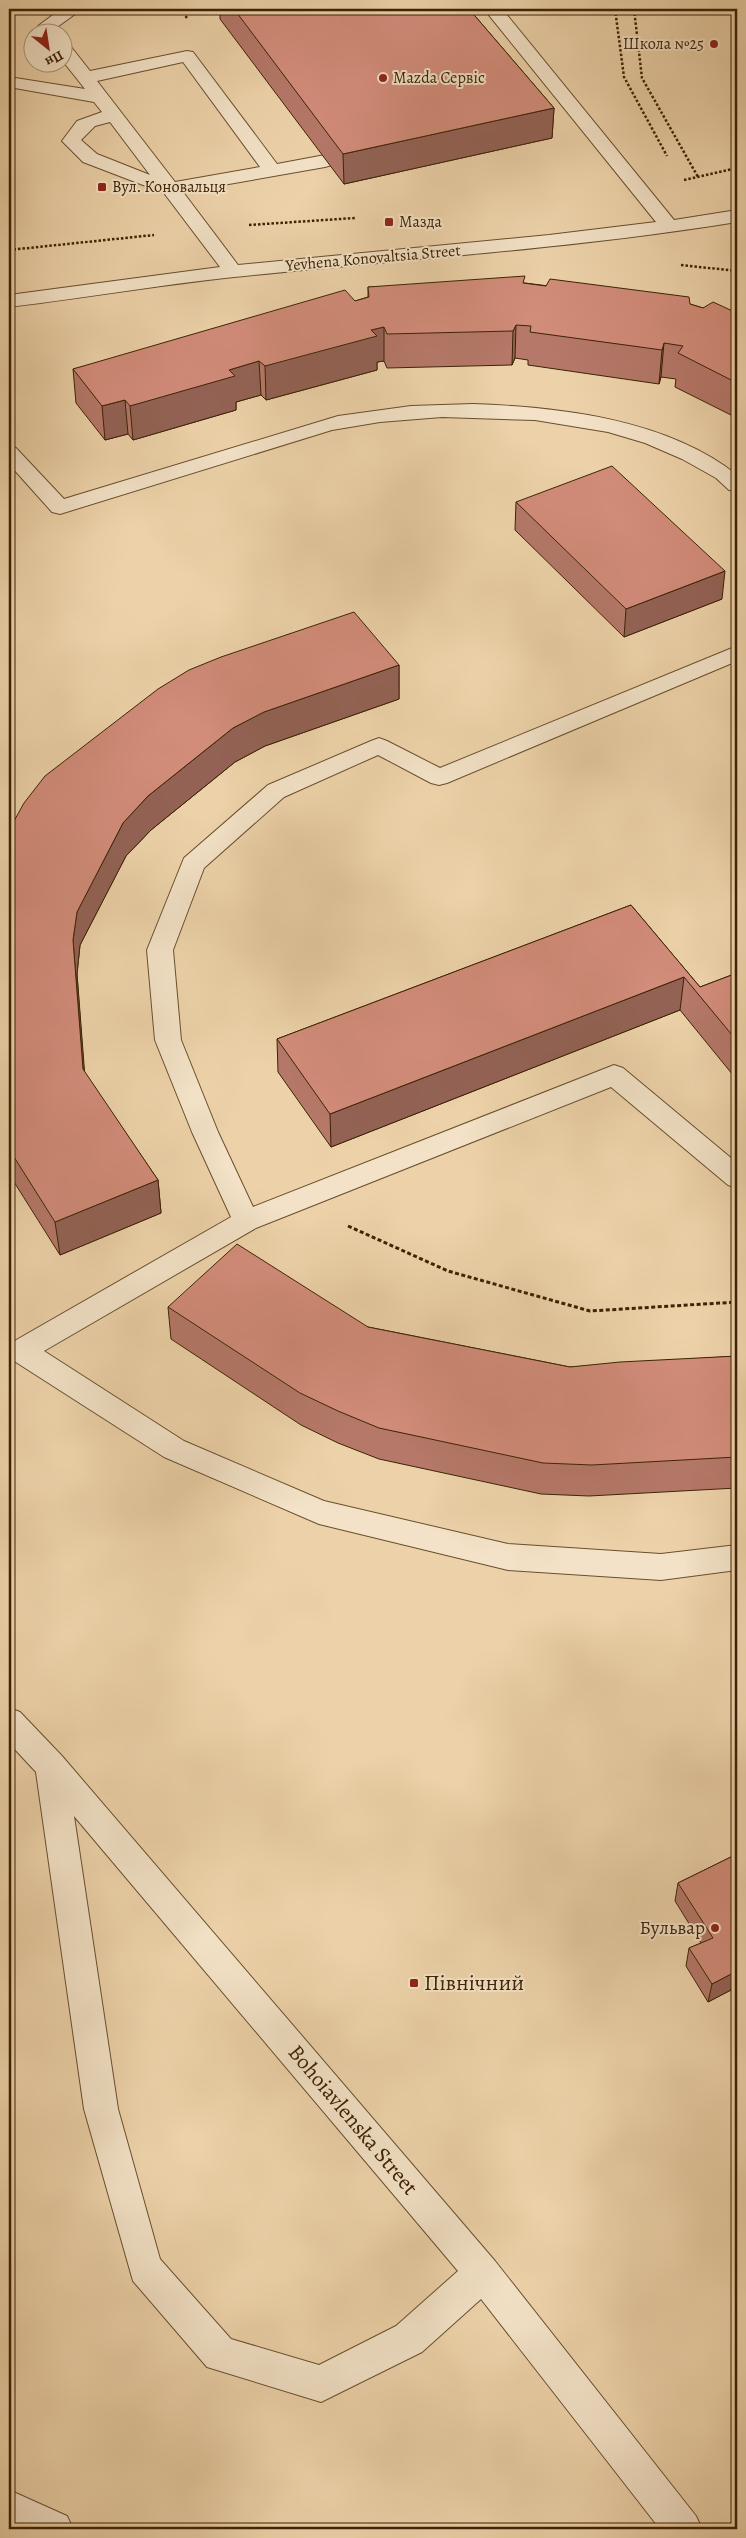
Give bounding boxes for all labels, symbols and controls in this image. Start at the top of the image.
north arrow [22,22,72,72]
place label: Школа №25 [623,33,704,55]
marker: Школа №25 [708,38,720,50]
text: Пн [42,46,67,72]
place label: Mazda Сервіс [393,67,485,89]
marker: Mazda Сервіс [377,72,389,84]
place label: Вул. Коновальця [112,176,226,198]
marker: Вул. Коновальця [96,181,108,193]
place label: Мазда [399,211,442,233]
marker: Мазда [383,216,395,228]
street label: Yevhena Konovaltsia Street [283,239,462,277]
place label: Бульвар [640,1915,705,1941]
marker: Бульвар [709,1922,721,1934]
place label: Північний [424,1968,524,1998]
marker: Північний [408,1977,420,1989]
street label: Bohoiavlenska Street [281,2038,425,2202]

